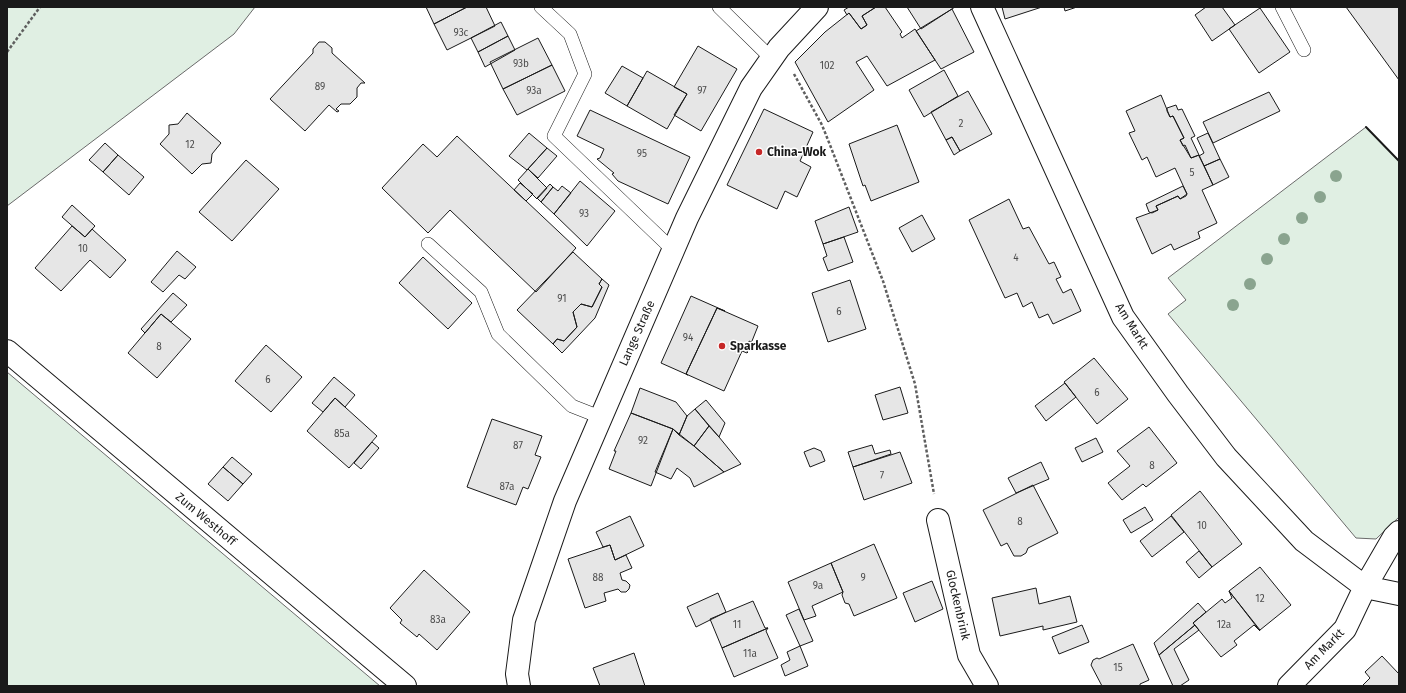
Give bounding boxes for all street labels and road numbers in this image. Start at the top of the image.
street label: Lange Straße [616,298,658,368]
street label: Am Markt [1112,301,1152,352]
street label: Zum Westhoff [173,490,240,549]
street label: Glockenbrink [943,568,973,642]
street label: Am Markt [1301,625,1347,672]

